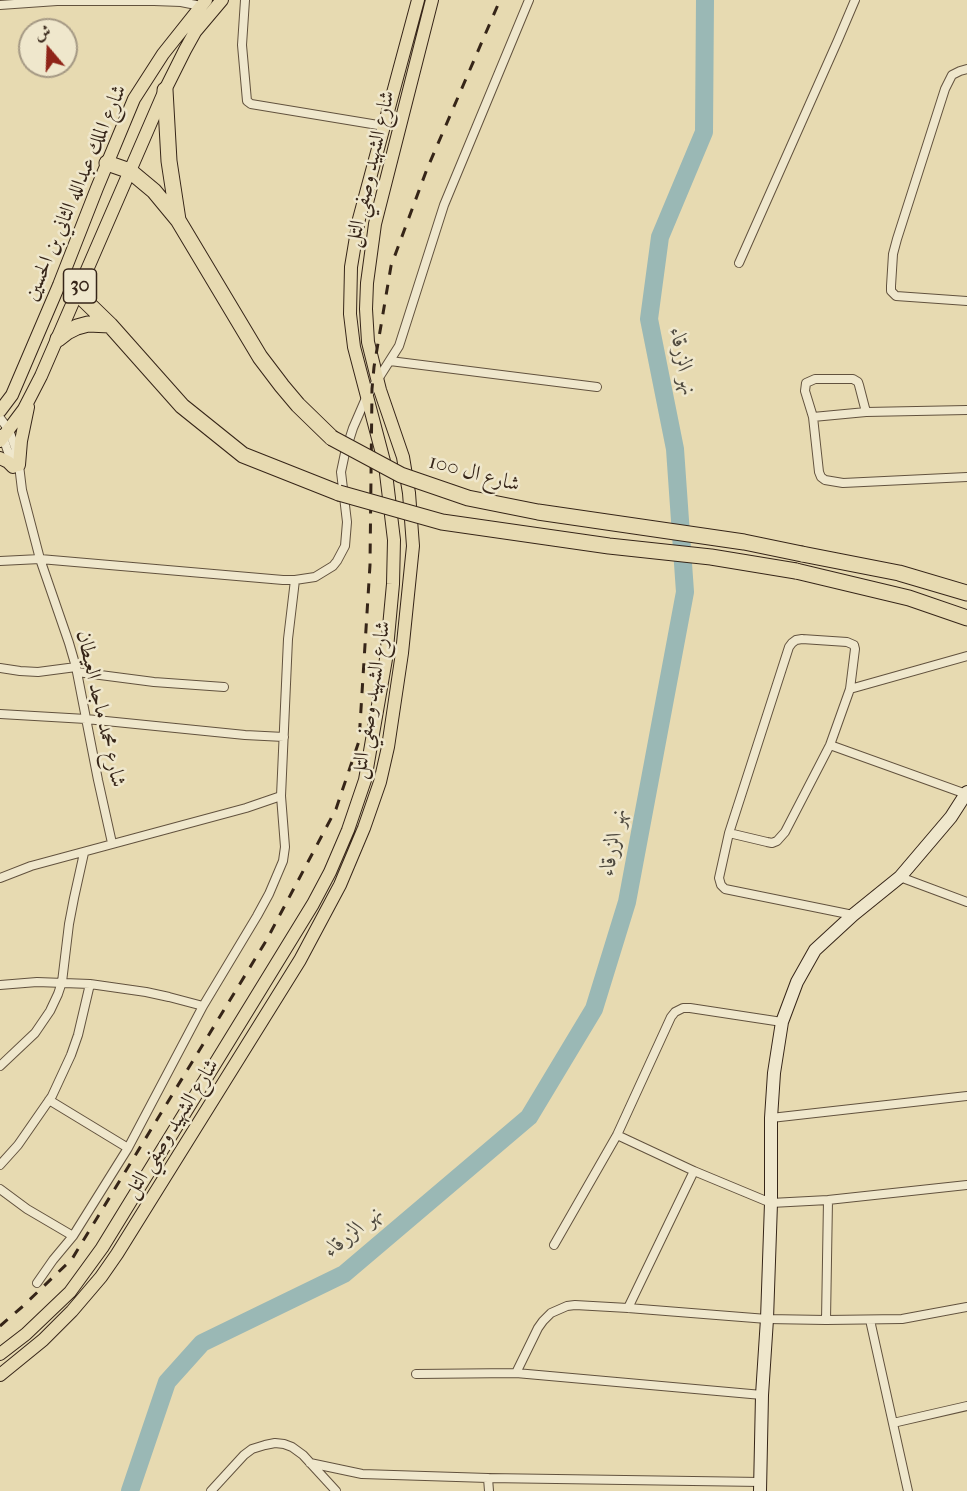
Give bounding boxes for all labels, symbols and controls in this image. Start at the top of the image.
north arrow [18,18,78,78]
text: ش [32,21,53,44]
street label: شارع الملك عبدالله الثاني بن الحسين [19,81,133,305]
street label: شارع الشهيد وصفي التل [341,88,401,250]
road number: 30 [64,269,97,303]
water label: نهر الزرقاء [662,326,702,398]
street label: شارع ال 100 [426,450,522,498]
street label: شارع الشهيد وصفي التل [347,619,397,781]
street label: شارع محمد ماجد العيطان [70,628,130,790]
water label: نهر الزرقاء [594,806,634,878]
street label: شارع الشهيد وصفي التل [119,1055,225,1203]
water label: نهر الزرقاء [319,1200,389,1264]

